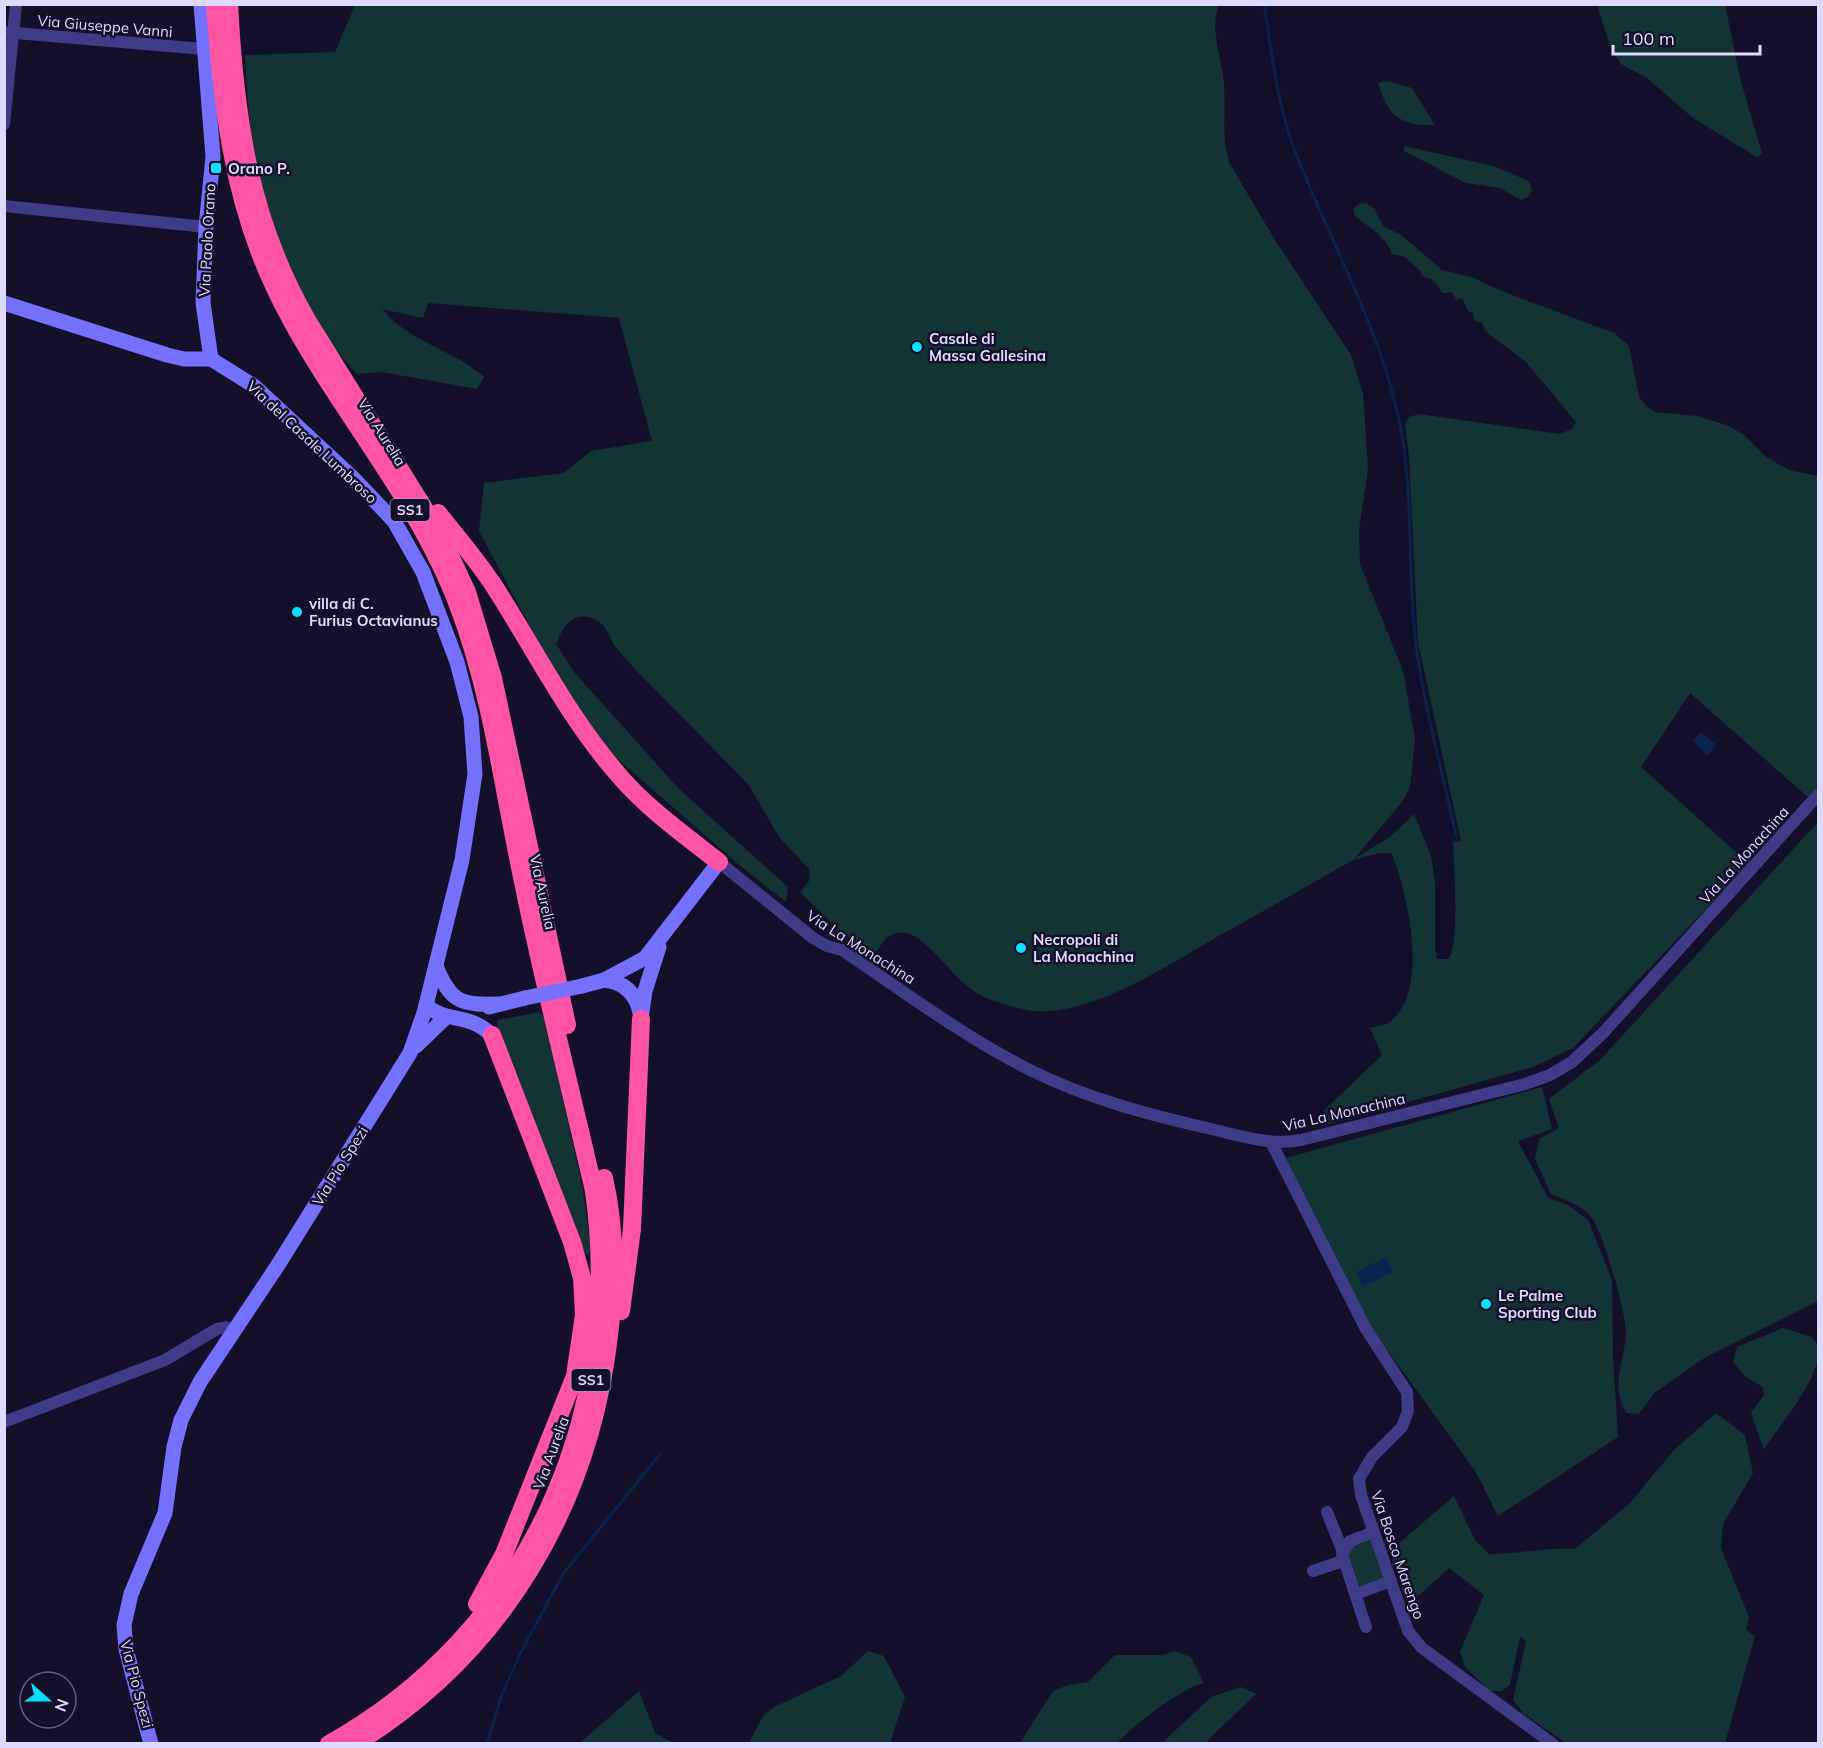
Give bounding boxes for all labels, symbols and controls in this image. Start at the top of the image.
street label: Via Giuseppe Vanni [37,11,173,41]
scale bar [1613,18,1760,56]
text: 100 m [1622,27,1675,50]
place label: Orano P. [228,159,290,178]
marker: Orano P. [209,161,223,175]
street label: Via Paolo Orano [195,183,219,297]
place label: Casale di Massa Gallesina [929,329,1046,365]
marker: Casale di Massa Gallesina [910,340,924,354]
street label: Via del Casale Lumbroso [243,377,381,507]
street label: Via Aurelia [354,395,410,469]
road number: SS1 [390,499,430,521]
place label: villa di C. Furius Octavianus [308,594,438,630]
marker: villa di C. Furius Octavianus [290,605,304,619]
street label: Via La Monachina [1695,802,1793,908]
street label: Via Aurelia [526,853,560,931]
street label: Via La Monachina [803,906,919,988]
place label: Necropoli di La Monachina [1033,930,1134,966]
marker: Necropoli di La Monachina [1014,941,1028,955]
street label: Via La Monachina [1281,1089,1407,1135]
street label: Via Pio Spezi [308,1123,372,1209]
place label: Le Palme Sporting Club [1498,1286,1597,1322]
marker: Le Palme Sporting Club [1479,1297,1493,1311]
road number: SS1 [572,1369,610,1391]
street label: Via Aurelia [529,1414,573,1492]
street label: Via Bosco Marengo [1367,1488,1429,1622]
street label: Via Pio Spezi [116,1638,158,1730]
north arrow [18,1670,78,1730]
text: N [51,1696,74,1715]

